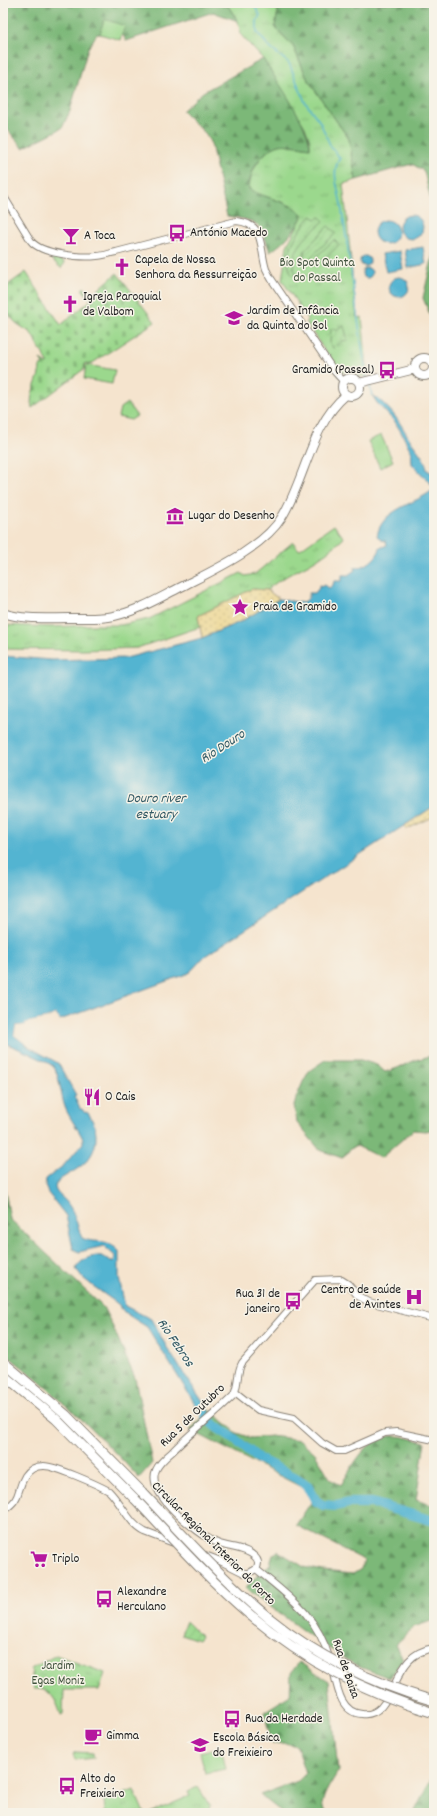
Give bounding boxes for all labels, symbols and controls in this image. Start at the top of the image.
bus stop icon: António Macedo [167,223,187,243]
place label: António Macedo [190,224,268,243]
bar icon: A Toca [61,226,81,246]
place label: A Toca [84,227,116,246]
place label: Capela de Nossa Senhora da Ressurreição [135,251,257,285]
park label: Bio Spot Quinta do Passal [279,254,355,288]
church icon: Capela de Nossa Senhora da Ressurreição [112,257,132,277]
place label: Igreja Paroquial de Valbom [83,288,161,322]
church icon: Igreja Paroquial de Valbom [60,294,80,314]
place label: Jardim de Infância da Quinta do Sol [247,302,340,336]
school or university icon: Jardim de Infância da Quinta do Sol [224,308,244,328]
bus stop icon: Gramido (Passal) [377,360,397,380]
place label: Gramido (Passal) [292,361,374,380]
museum icon: Lugar do Desenho [165,506,185,526]
place label: Lugar do Desenho [188,507,275,526]
place icon: Praia de Gramido [230,597,250,617]
place label: Praia de Gramido [253,598,337,617]
water label: Rio Douro [197,725,250,769]
water label: Douro river estuary [126,789,187,825]
restaurant icon: O Cais [82,1087,102,1107]
place label: O Cais [105,1088,136,1107]
place label: Centro de saúde de Avintes [321,1281,401,1315]
place label: Rua 31 de janeiro [236,1285,280,1319]
hospital icon: Centro de saúde de Avintes [404,1287,424,1307]
bus stop icon: Rua 31 de janeiro [283,1291,303,1311]
water label: Rio Febros [151,1315,199,1372]
street label: Rua 5 de Outubro [156,1380,230,1452]
street label: Circular Regional Interior do Porto [147,1478,280,1611]
supermarket icon: Triplo [29,1549,49,1569]
place label: Triplo [52,1550,79,1569]
place label: Alexandre Herculano [117,1583,167,1617]
bus stop icon: Alexandre Herculano [94,1589,114,1609]
street label: Rua de Baiza [326,1637,364,1702]
park label: Jardim Egas Moniz [32,1657,84,1691]
bus stop icon: Rua da Herdade [222,1709,242,1729]
place label: Rua da Herdade [245,1710,323,1729]
cafe icon: Gimma [83,1726,103,1746]
place label: Gimma [106,1727,140,1746]
place label: Escola Básica do Freixieiro [213,1729,280,1763]
school or university icon: Escola Básica do Freixieiro [190,1735,210,1755]
place label: Alto do Freixieiro [80,1770,125,1804]
bus stop icon: Alto do Freixieiro [57,1776,77,1796]

